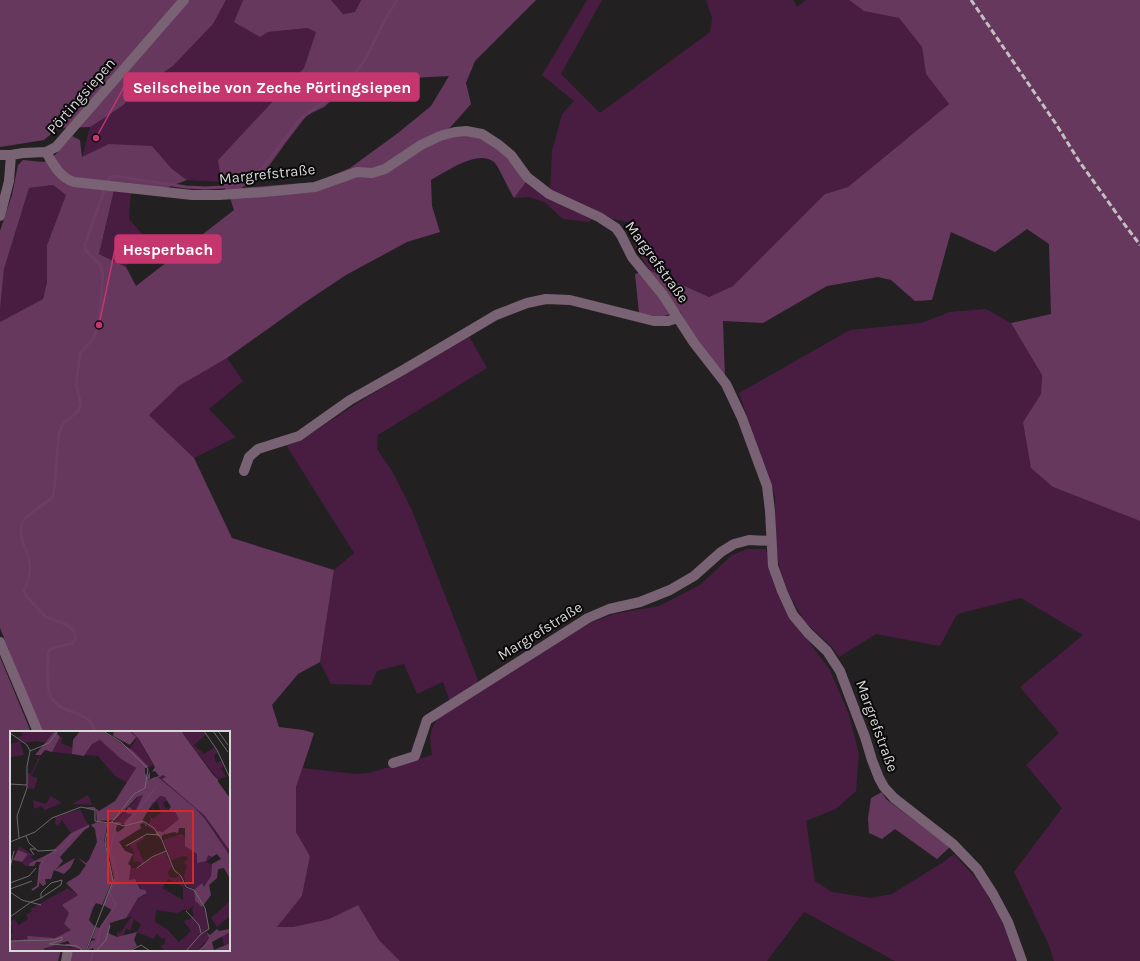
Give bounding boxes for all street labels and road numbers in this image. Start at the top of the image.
street label: Pörtingsiepen [43,54,119,138]
street label: Margrefstraße [218,160,316,188]
street label: Margrefstraße [621,218,693,306]
street label: Margrefstraße [494,598,586,664]
street label: Margrefstraße [852,678,902,774]

